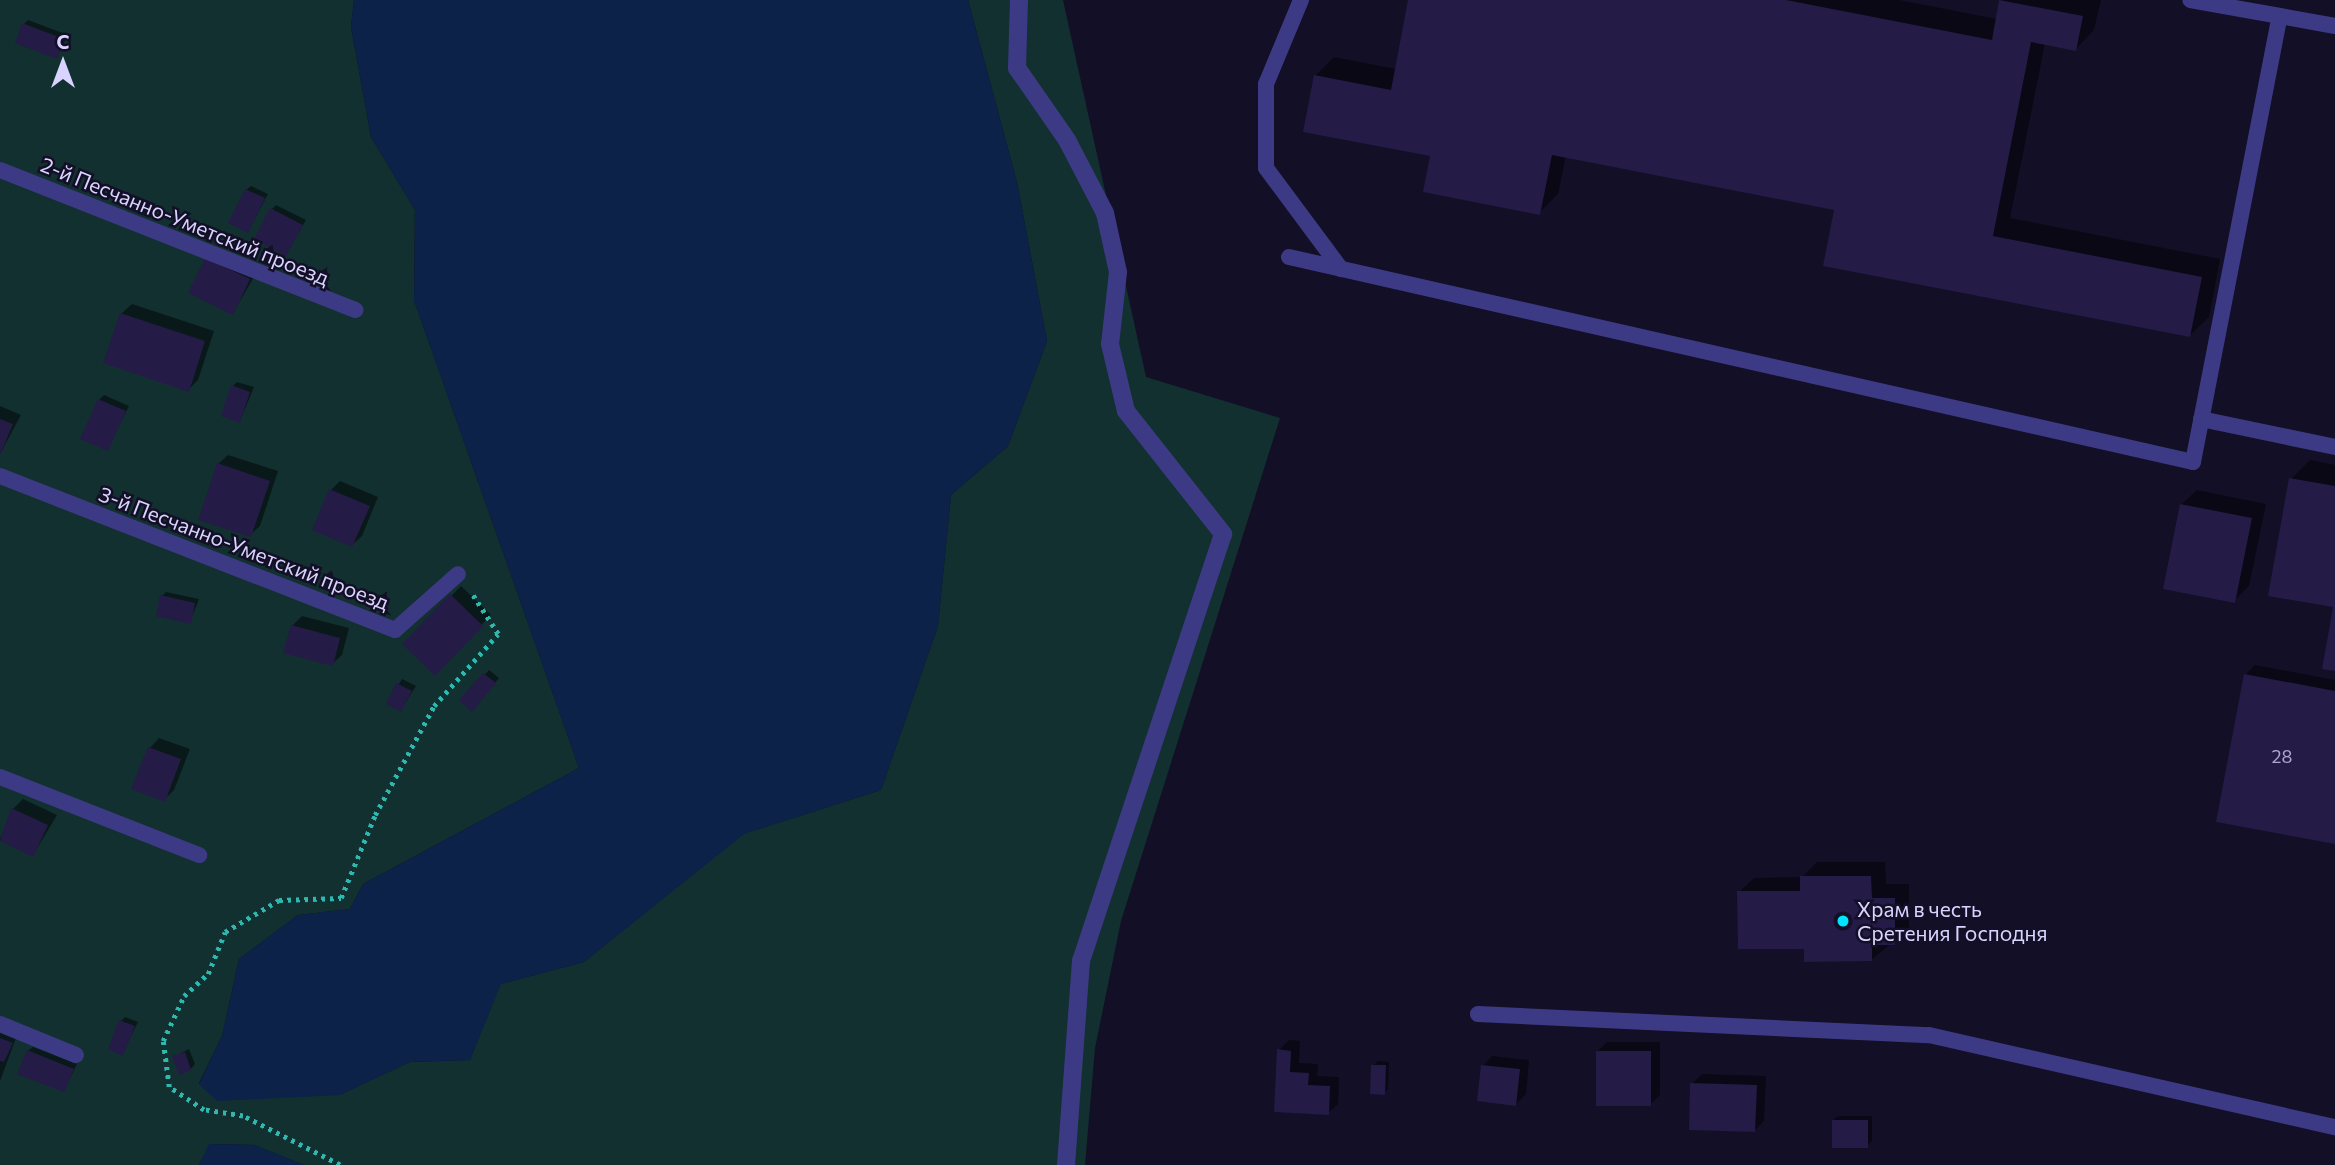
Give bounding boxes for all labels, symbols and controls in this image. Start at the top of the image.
north arrow [28,28,98,98]
text: С [57,30,70,53]
street label: 2-й Песчанно-Уметский проезд [37,152,333,290]
street label: 3-й Песчанно-Уметский проезд [95,481,393,615]
house number: 28 [2272,745,2292,767]
place label: Храм в честь Сретения Господня [1857,896,2047,946]
marker: Храм в честь Сретения Господня [1835,913,1851,929]

